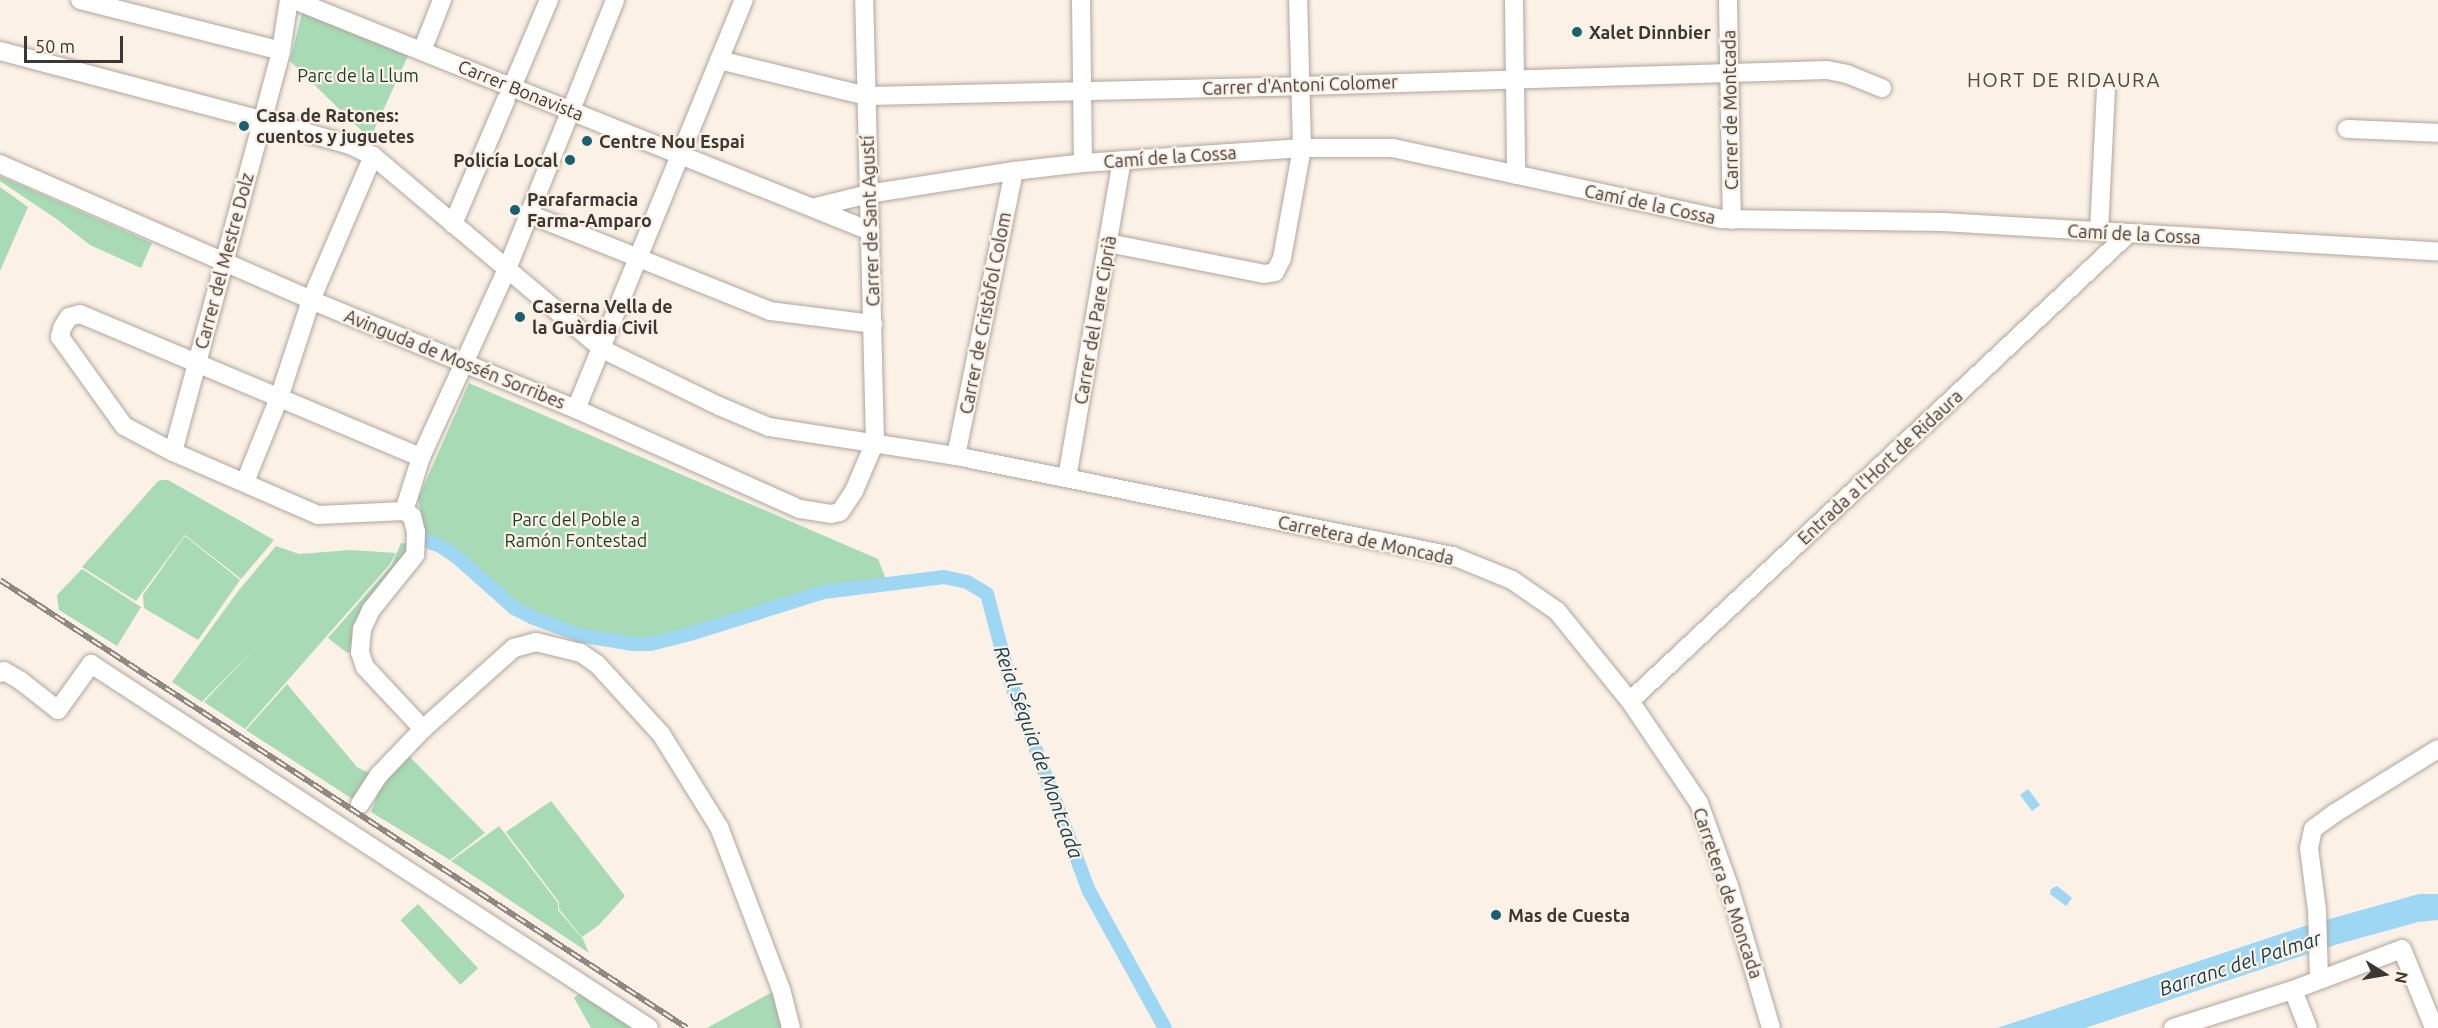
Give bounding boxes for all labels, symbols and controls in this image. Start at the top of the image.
place label: Xalet Dinnbier [1589,21,1711,43]
scale bar [27,24,126,62]
marker: Xalet Dinnbier [1570,25,1584,39]
street label: Carrer de Montcada [1718,30,1742,190]
text: 50 m [35,36,75,56]
street label: Carrer Bonavista [455,55,587,125]
park label: Parc de la Llum [297,64,419,86]
district label: HORT DE RIDAURA [1967,67,2161,91]
street label: Carrer d'Antoni Colomer [1202,71,1398,99]
place label: Casa de Ratones: cuentos y juguetes [256,105,415,148]
marker: Casa de Ratones: cuentos y juguetes [237,119,251,133]
place label: Centre Nou Espai [599,130,745,152]
marker: Centre Nou Espai [580,134,594,148]
street label: Carrer de Sant Agustí [856,135,884,307]
street label: Camí de la Cossa [1103,142,1237,172]
place label: Policía Local [453,149,558,171]
marker: Policía Local [563,153,577,167]
street label: Carrer del Mestre Dolz [190,170,258,352]
street label: Camí de la Cossa [1582,180,1718,228]
place label: Parafarmacia Farma-Amparo [527,189,652,232]
marker: Parafarmacia Farma-Amparo [508,203,522,217]
street label: Carrer de Cristòfol Colom [955,210,1015,416]
street label: Camí de la Cossa [2067,220,2201,248]
street label: Carrer del Pare Ciprià [1069,234,1121,406]
place label: Caserna Vella de la Guàrdia Civil [532,296,673,338]
street label: Avinguda de Mossén Sorribes [341,305,569,413]
marker: Caserna Vella de la Guàrdia Civil [513,310,527,324]
street label: Entrada a l'Hort de Ridaura [1793,385,1967,549]
park label: Parc del Poble a Ramón Fontestad [505,509,647,552]
street label: Carretera de Moncada [1276,511,1456,569]
water label: Reial Séquia de Montcada [989,642,1089,862]
street label: Carretera de Moncada [1689,805,1767,981]
place label: Mas de Cuesta [1508,904,1630,926]
marker: Mas de Cuesta [1489,908,1503,922]
water label: Barranc del Palmar [2156,925,2324,1001]
north arrow [2354,944,2414,1004]
text: N [2392,970,2412,985]

